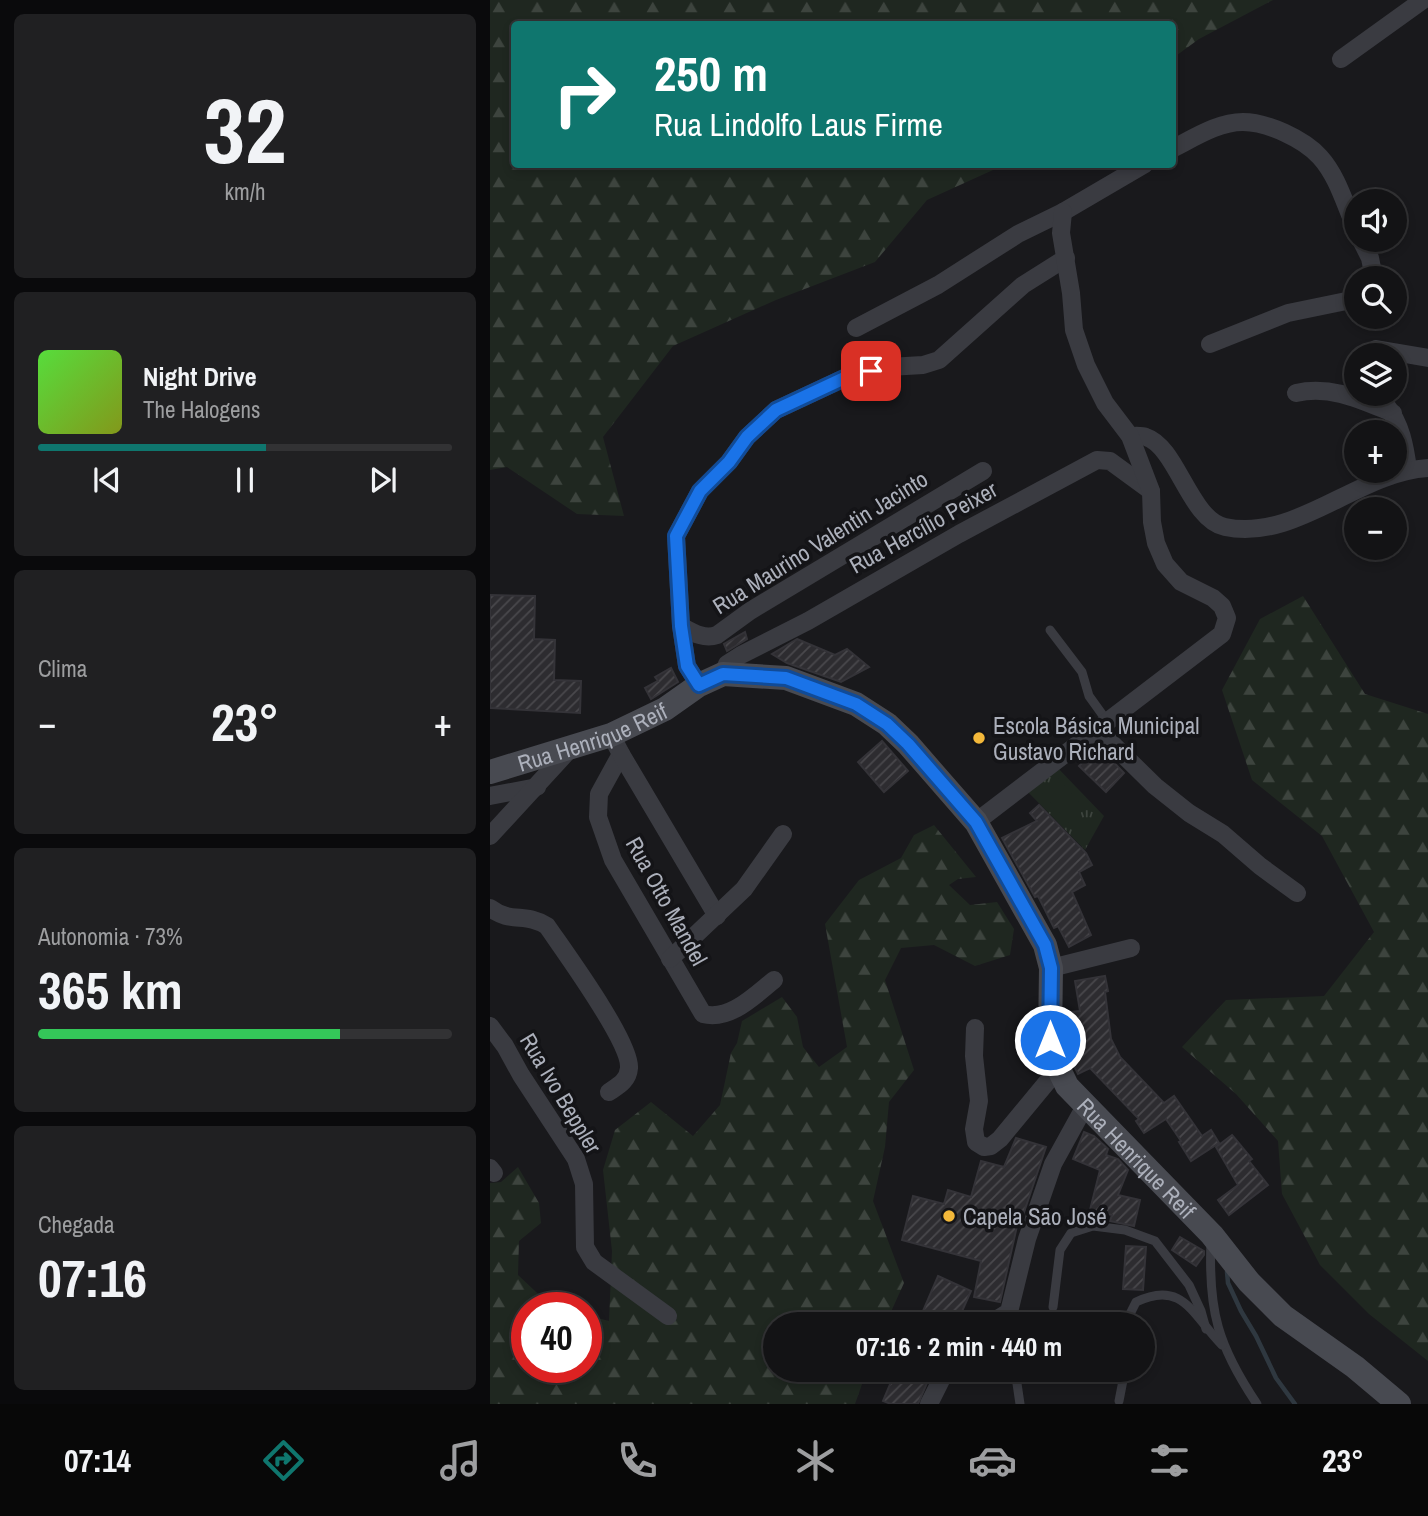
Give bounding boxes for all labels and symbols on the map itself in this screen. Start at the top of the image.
pin [841,341,901,401]
street label: Rua Maurino Valentin Jacinto [707,463,933,621]
street label: Rua Hercílio Peixer [844,473,1003,580]
street label: Rua Henrique Reif [513,695,673,778]
place label: Escola Básica Municipal Gustavo Richard [993,710,1200,767]
marker: Escola Básica Municipal Gustavo Richard [971,730,987,746]
street label: Rua Otto Mandel [619,831,715,971]
position arrow [1013,1003,1087,1077]
street label: Rua Ivo Beppler [513,1027,609,1160]
street label: Rua Henrique Reif [1071,1091,1203,1225]
place label: Capela São José [963,1201,1107,1232]
marker: Capela São José [941,1208,957,1224]
speed limit sign: 40 [511,1292,602,1383]

